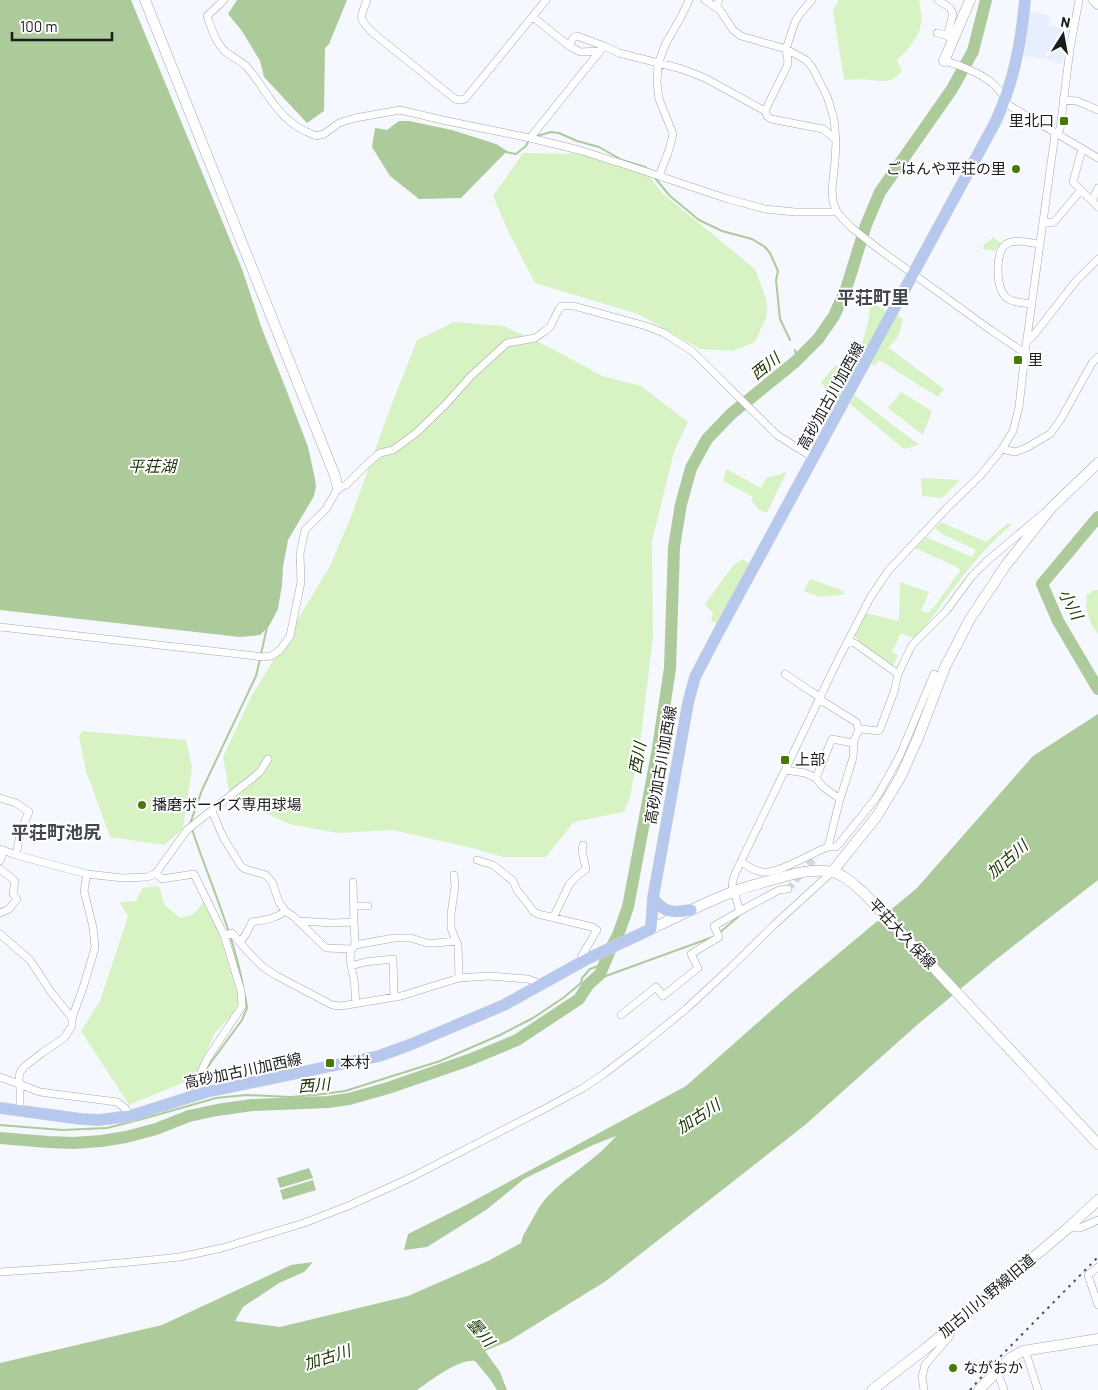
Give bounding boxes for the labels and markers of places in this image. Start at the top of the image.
place label: 里北口 [1009,111,1054,129]
marker: 里北口 [1058,115,1070,127]
place label: ごはんや平荘の里 [886,159,1006,177]
marker: ごはんや平荘の里 [1010,163,1022,175]
place label: 里 [1028,350,1043,368]
marker: 里 [1012,354,1024,366]
place label: 上部 [795,750,825,768]
marker: 上部 [779,754,791,766]
place label: 播磨ボーイズ専用球場 [152,795,302,813]
marker: 播磨ボーイズ専用球場 [136,799,148,811]
place label: 本村 [340,1053,370,1071]
marker: 本村 [324,1057,336,1069]
place label: ながおか [963,1358,1023,1376]
marker: ながおか [947,1362,959,1374]

